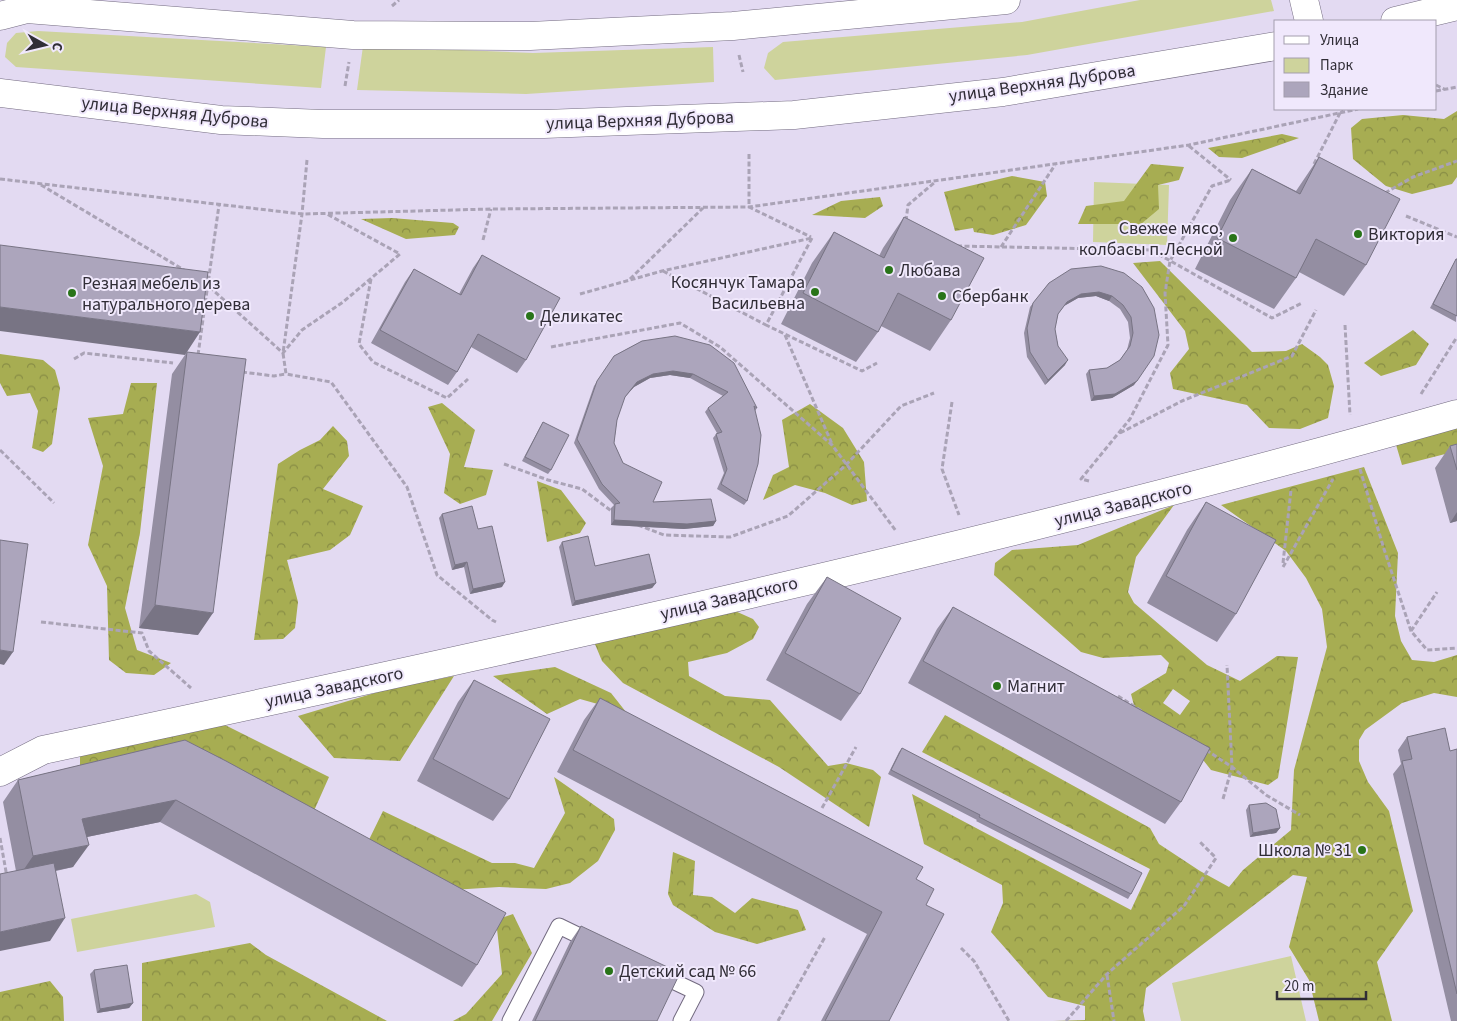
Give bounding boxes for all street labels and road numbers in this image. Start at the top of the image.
street label: улица Верхняя Дуброва [947,58,1137,109]
street label: улица Верхняя Дуброва [80,90,270,135]
street label: улица Верхняя Дуброва [546,105,734,136]
street label: улица Завадского [1052,475,1194,534]
street label: улица Завадского [658,571,800,626]
street label: улица Завадского [263,661,405,714]

